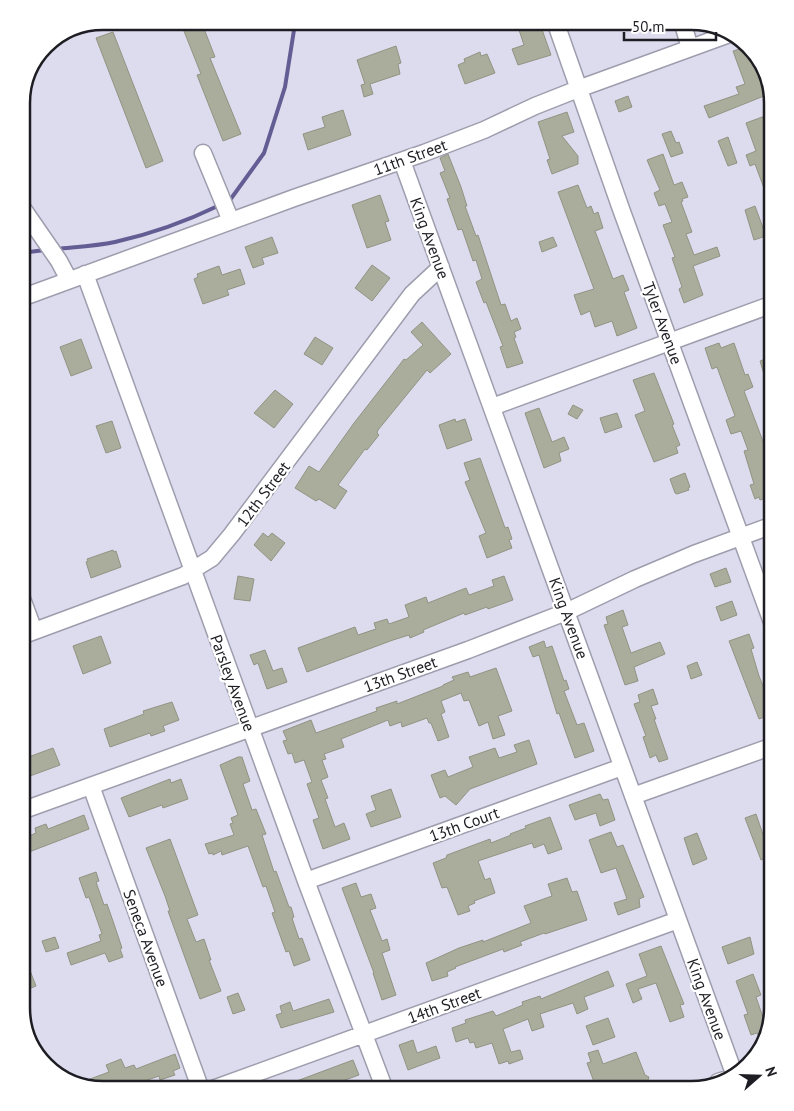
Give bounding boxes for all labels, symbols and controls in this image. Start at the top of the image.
scale bar [624,10,716,42]
text: 50 m [632,17,665,36]
street label: 11th Street [371,134,450,180]
street label: King Avenue [406,195,454,281]
street label: Tyler Avenue [639,279,687,367]
street label: 12th Street [232,457,294,531]
street label: King Avenue [545,575,593,661]
street label: Parsley Avenue [206,632,260,734]
street label: 13th Street [361,651,440,697]
street label: 13th Court [426,802,502,846]
street label: Seneca Avenue [119,887,173,989]
street label: King Avenue [683,956,731,1042]
street label: 14th Street [405,982,484,1028]
north arrow [734,1051,784,1101]
text: N [761,1064,781,1079]

